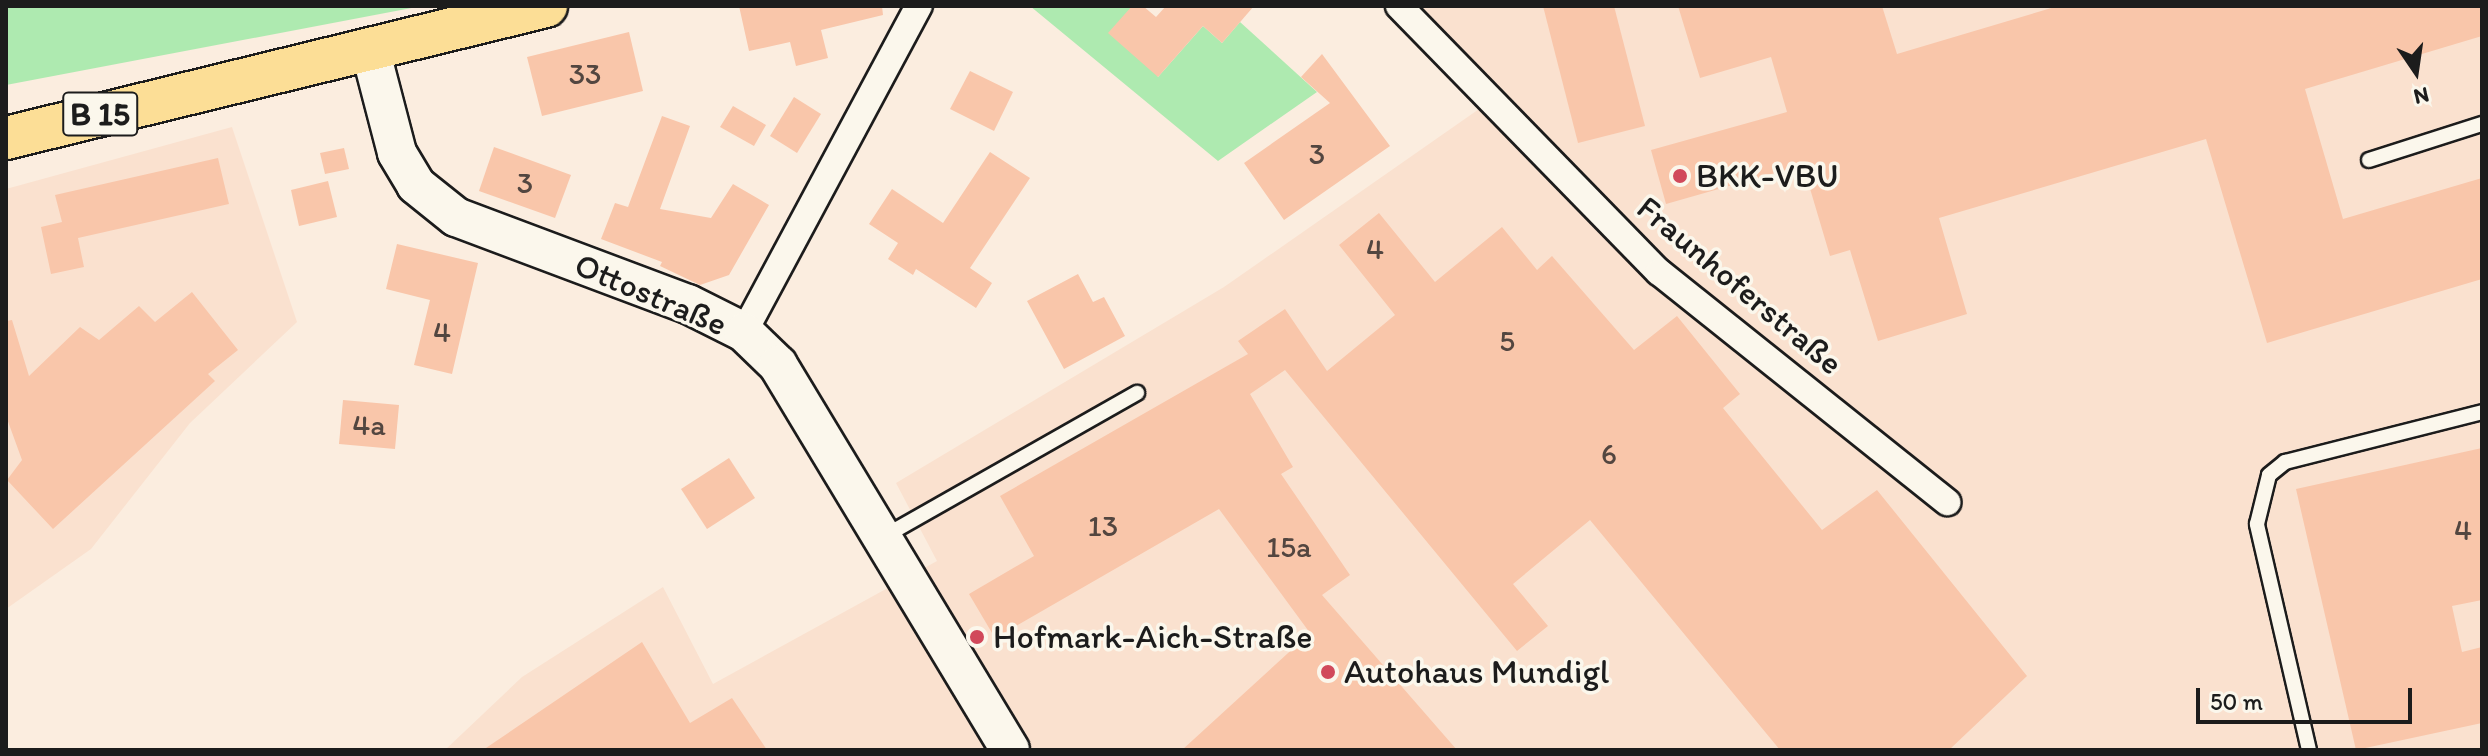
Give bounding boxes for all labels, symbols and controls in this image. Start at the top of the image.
north arrow [2376,32,2456,112]
house number: 33 [569,56,601,92]
text: N [2411,81,2432,111]
road number: B 15 [62,86,138,142]
house number: 3 [1309,136,1325,172]
place label: BKK-VBU [1696,156,1839,196]
house number: 3 [517,165,533,201]
marker: BKK-VBU [1671,167,1689,185]
street label: Fraunhoferstraße [1629,187,1851,383]
house number: 4 [1366,231,1384,267]
street label: Ottostraße [569,244,733,344]
house number: 4 [433,314,451,350]
house number: 5 [1499,323,1515,359]
house number: 4a [352,407,386,443]
house number: 6 [1601,436,1617,472]
house number: 13 [1088,508,1118,544]
house number: 4 [2454,512,2472,548]
house number: 15a [1266,529,1312,565]
place label: Hofmark-Aich-Straße [993,617,1312,657]
marker: Hofmark-Aich-Straße [968,628,986,646]
place label: Autohaus Mundigl [1344,652,1610,692]
marker: Autohaus Mundigl [1319,663,1337,681]
scale bar [2200,672,2416,722]
text: 50 m [2210,687,2263,716]

